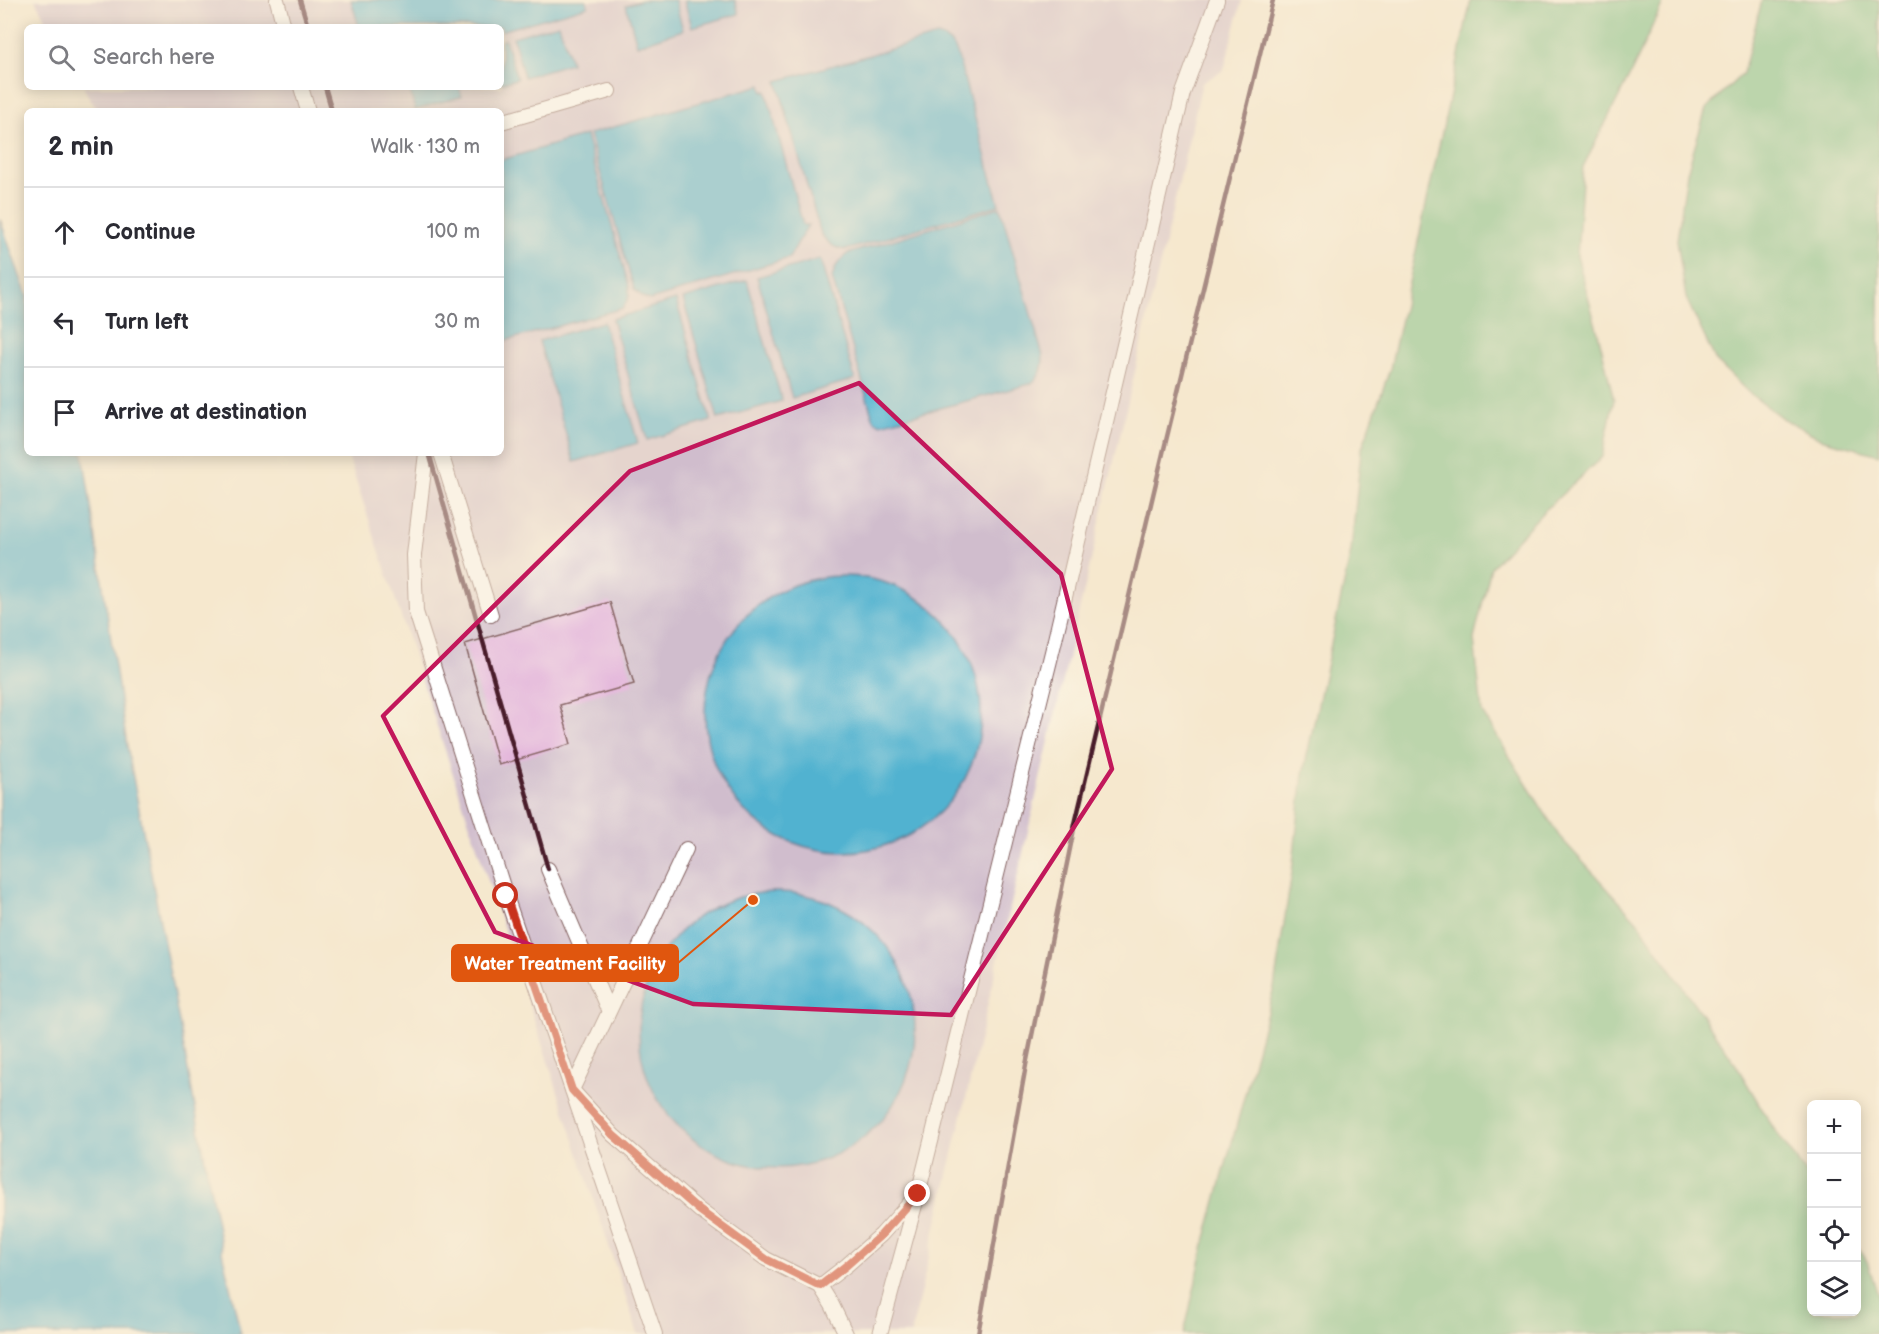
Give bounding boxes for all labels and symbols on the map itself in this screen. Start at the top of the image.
route start [492,882,518,908]
callout: Water Treatment Facility [452,945,678,981]
text: Water Treatment Facility [464,954,666,975]
route end [904,1180,930,1206]

